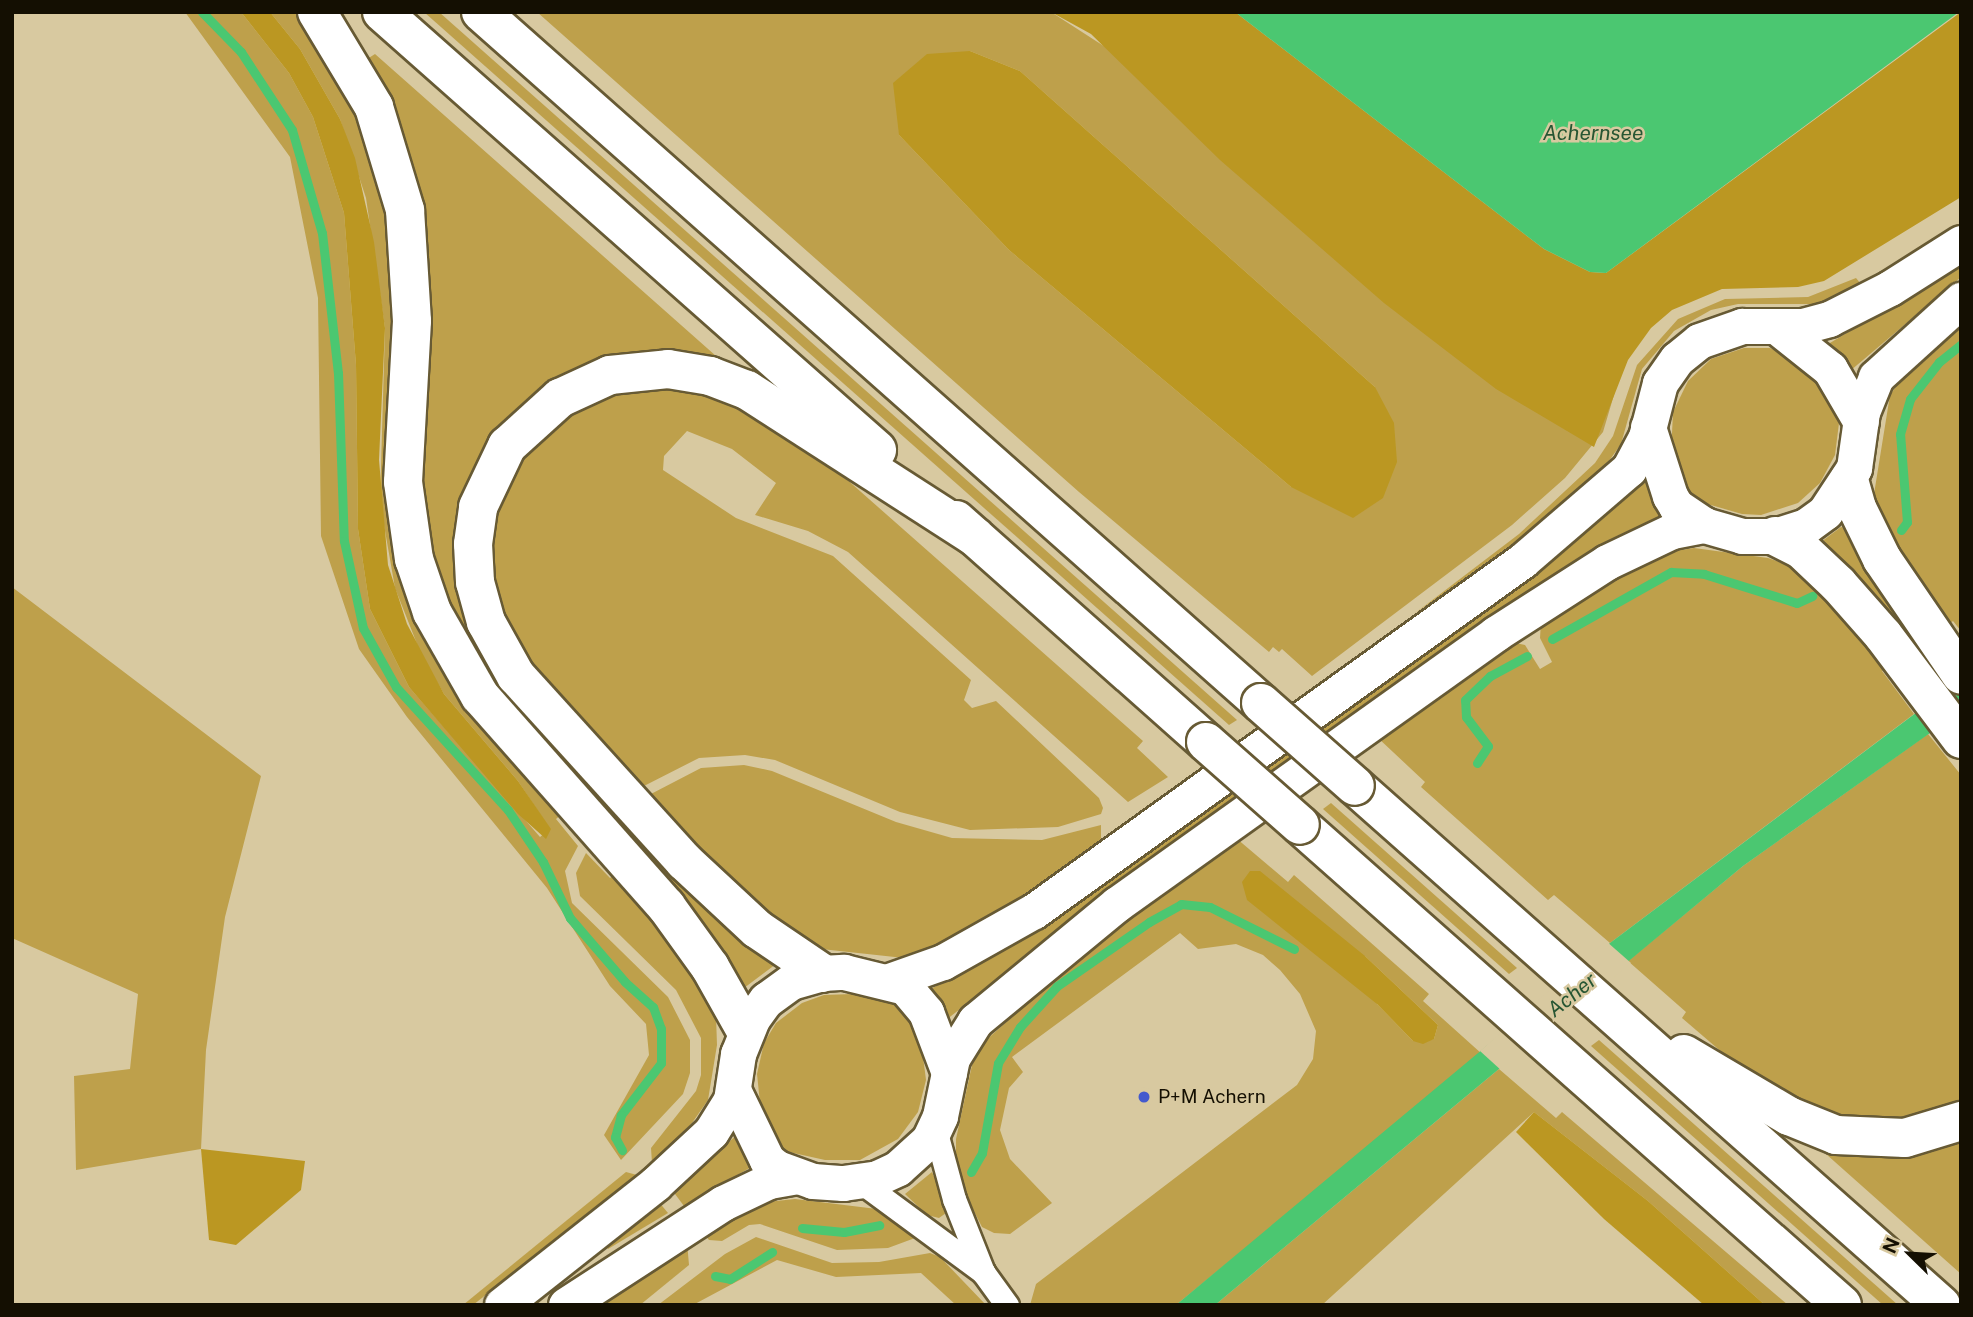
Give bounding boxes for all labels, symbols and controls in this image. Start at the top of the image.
water label: Achernsee [1543,120,1643,146]
water label: Acher [1542,968,1602,1022]
place label: P+M Achern [1158,1086,1266,1108]
marker: P+M Achern [1136,1089,1152,1105]
north arrow [1875,1219,1945,1289]
text: N [1878,1234,1904,1257]

